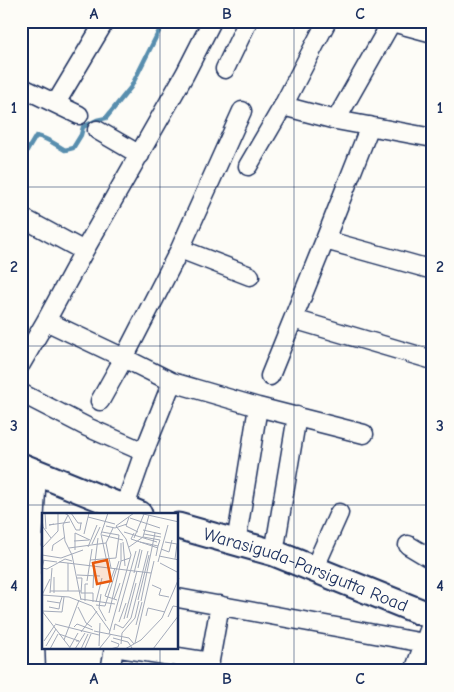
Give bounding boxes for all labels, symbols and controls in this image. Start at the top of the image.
text: A [90,5,99,23]
text: B [222,5,232,23]
text: C [355,5,365,23]
text: 1 [11,99,17,117]
text: 1 [437,99,443,117]
text: 2 [10,258,18,276]
text: 2 [436,258,444,276]
text: 3 [10,417,18,435]
text: 3 [436,417,444,435]
inset map [42,513,179,650]
street label: Warasiguda-Parsigutta Road [201,524,411,617]
text: 4 [10,577,18,595]
text: 4 [436,577,444,595]
text: A [90,670,99,688]
text: B [222,670,232,688]
text: C [355,670,365,688]

